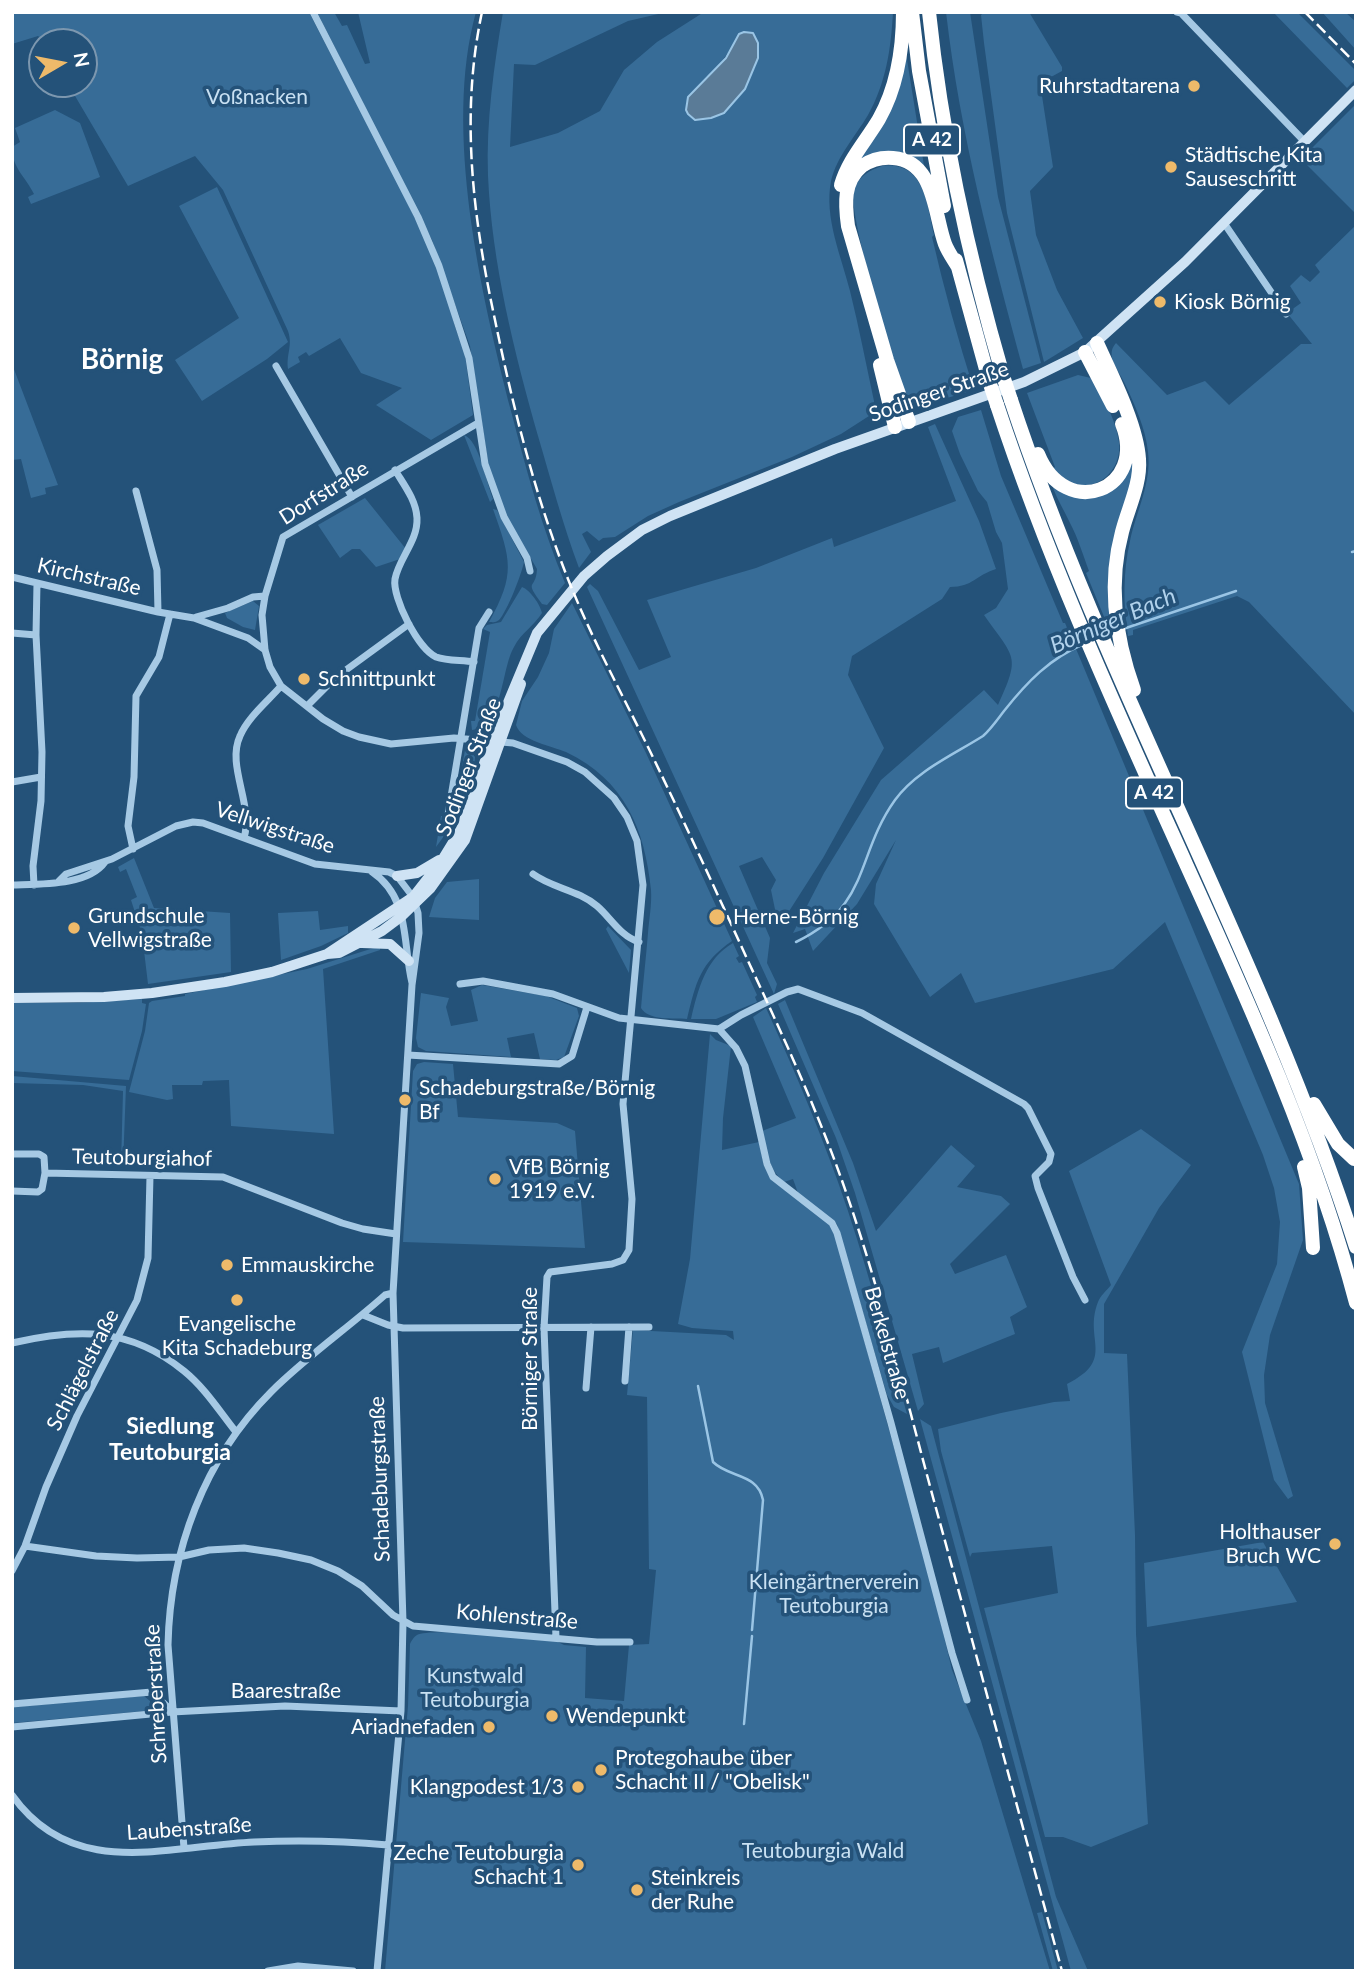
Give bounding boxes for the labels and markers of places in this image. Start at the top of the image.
place label: Ruhrstadtarena [1039,73,1180,99]
marker: Ruhrstadtarena [1186,78,1202,94]
place label: Städtische Kita Sauseschritt [1185,142,1323,192]
marker: Städtische Kita Sauseschritt [1163,159,1179,175]
place label: Kiosk Börnig [1174,289,1291,315]
marker: Kiosk Börnig [1152,294,1168,310]
place label: Schnittpunkt [318,666,436,692]
marker: Schnittpunkt [296,671,312,687]
place label: Grundschule Vellwigstraße [88,903,212,953]
place label: Herne-Börnig [733,904,859,930]
marker: Herne-Börnig [707,907,727,927]
marker: Grundschule Vellwigstraße [66,920,82,936]
place label: Schadeburgstraße/Börnig Bf [419,1075,655,1125]
marker: Schadeburgstraße/Börnig Bf [397,1092,413,1108]
place label: VfB Börnig 1919 e.V. [509,1154,610,1204]
marker: VfB Börnig 1919 e.V. [487,1171,503,1187]
place label: Emmauskirche [241,1252,374,1278]
marker: Emmauskirche [219,1257,235,1273]
marker: Evangelische Kita Schadeburg [229,1292,245,1308]
place label: Evangelische Kita Schadeburg [162,1311,312,1361]
place label: Holthauser Bruch WC [1219,1519,1321,1569]
marker: Holthauser Bruch WC [1327,1536,1343,1552]
place label: Wendepunkt [566,1703,686,1729]
marker: Wendepunkt [544,1708,560,1724]
place label: Ariadnefaden [351,1714,475,1740]
marker: Ariadnefaden [481,1719,497,1735]
place label: Protegohaube über Schacht II / "Obelisk" [615,1745,810,1795]
marker: Protegohaube über Schacht II / "Obelisk" [593,1762,609,1778]
place label: Klangpodest 1/3 [410,1774,564,1800]
marker: Klangpodest 1/3 [570,1779,586,1795]
place label: Zeche Teutoburgia Schacht 1 [393,1840,564,1890]
marker: Zeche Teutoburgia Schacht 1 [570,1857,586,1873]
place label: Steinkreis der Ruhe [651,1865,740,1915]
marker: Steinkreis der Ruhe [629,1882,645,1898]

